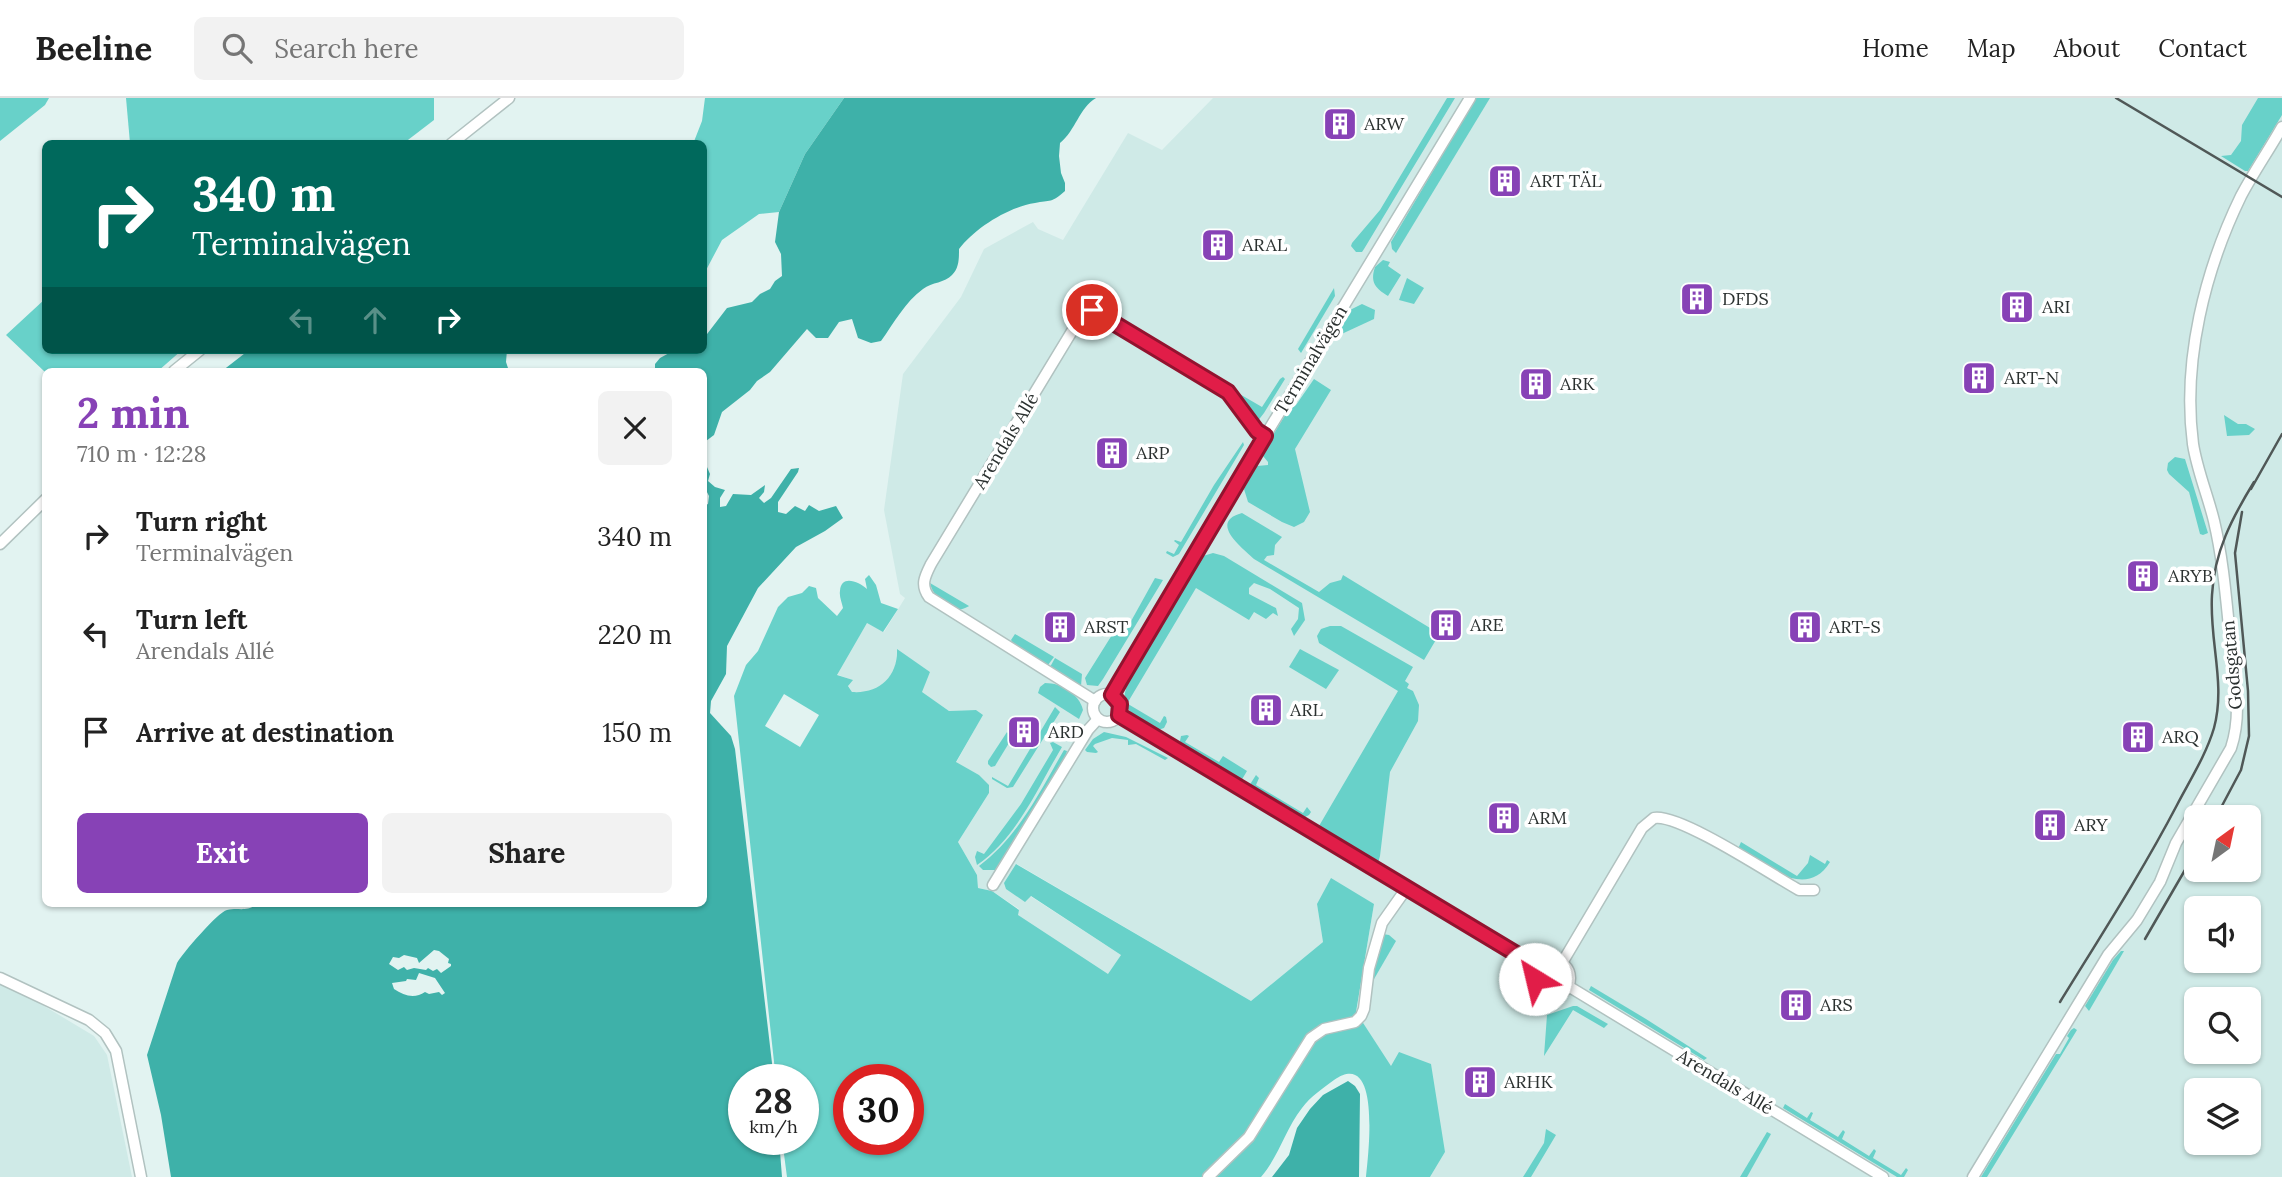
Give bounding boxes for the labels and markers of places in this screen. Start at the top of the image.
building icon: ARW [1321,105,1359,143]
place label: ARW [1363,112,1405,135]
building icon: ART TÄL [1486,162,1524,200]
place label: ART TÄL [1529,169,1602,192]
building icon: ARAL [1199,226,1237,264]
place label: ARAL [1241,233,1288,256]
pin [1062,280,1122,340]
building icon: DFDS [1678,280,1716,318]
place label: DFDS [1722,287,1769,310]
building icon: ARI [1998,288,2036,326]
place label: ARI [2041,295,2071,318]
building icon: ART-N [1960,359,1998,397]
building icon: ARK [1517,365,1555,403]
place label: ART-N [2003,366,2059,389]
place label: ARK [1559,372,1596,395]
building icon: ARP [1093,434,1131,472]
place label: ARP [1135,441,1170,464]
building icon: ARYB [2124,557,2162,595]
place label: ARYB [2167,564,2213,587]
building icon: ARE [1427,606,1465,644]
building icon: ARST [1041,608,1079,646]
building icon: ART-S [1786,608,1824,646]
place label: ARE [1469,613,1504,636]
place label: ARST [1083,615,1129,638]
place label: ART-S [1828,615,1881,638]
building icon: ARL [1247,691,1285,729]
place label: ARL [1289,698,1324,721]
building icon: ARD [1005,713,1043,751]
building icon: ARQ [2119,718,2157,756]
place label: ARD [1047,720,1084,743]
place label: ARQ [2161,725,2200,748]
building icon: ARM [1485,799,1523,837]
place label: ARM [1527,806,1567,829]
building icon: ARY [2031,806,2069,844]
place label: ARY [2073,813,2108,836]
building icon: ARS [1777,986,1815,1024]
place label: ARS [1819,993,1853,1016]
building icon: ARHK [1461,1063,1499,1101]
place label: ARHK [1503,1070,1554,1093]

